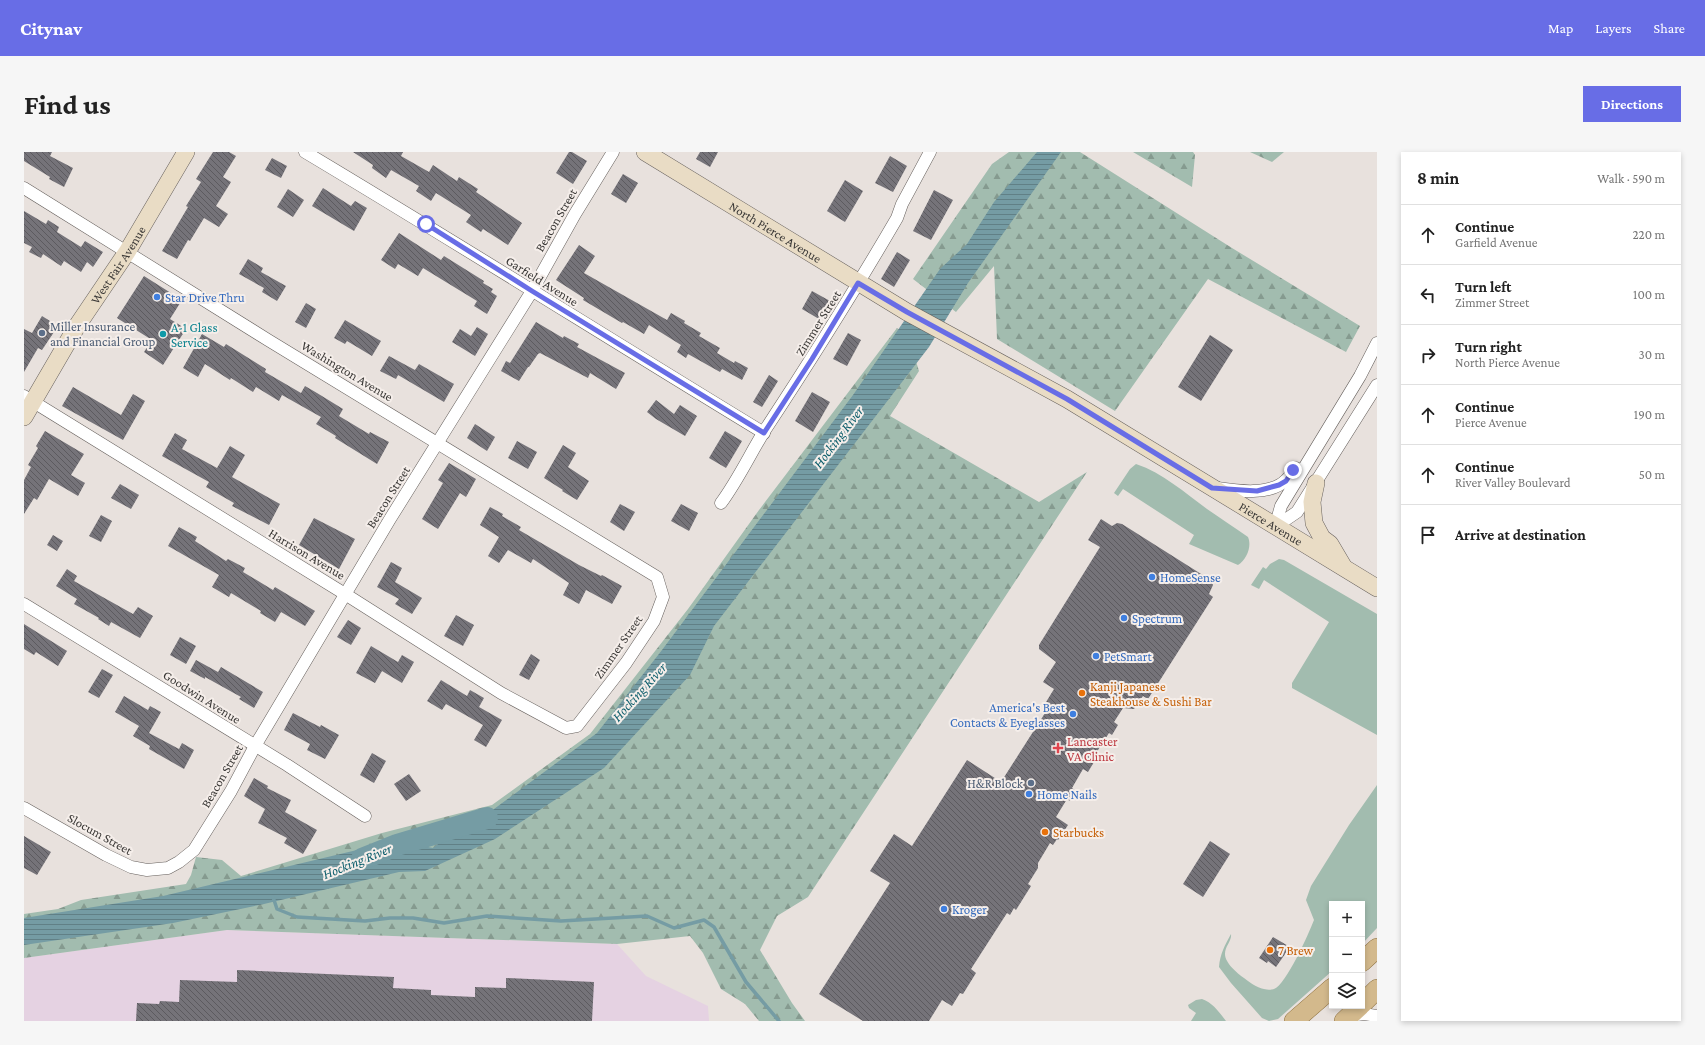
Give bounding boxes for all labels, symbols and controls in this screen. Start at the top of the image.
text: Citynav [20,18,82,39]
text: Map [1548,20,1573,36]
text: Layers [1595,20,1632,36]
text: Share [1654,20,1685,36]
button: Directions [1583,86,1681,122]
text: Find us [24,89,111,120]
text: 8 min [1417,169,1459,188]
text: Walk · 590 m [1597,171,1665,186]
street label: Beacon Street [532,185,580,254]
street label: North Pierce Avenue [727,198,825,266]
route start [417,215,435,233]
text: Continue [1455,219,1514,235]
street label: West Fair Avenue [87,223,149,306]
icon: ahead [1417,224,1439,246]
text: 220 m [1632,227,1665,242]
text: Garfield Avenue [1455,235,1538,250]
street label: Garfield Avenue [503,253,581,309]
text: Turn left [1455,279,1511,295]
icon: left [1417,284,1439,306]
street label: Zimmer Street [792,287,844,358]
text: 100 m [1633,287,1665,302]
place label: Star Drive Thru [165,290,245,305]
marker: Star Drive Thru [152,292,162,302]
text: Zimmer Street [1455,295,1529,310]
place label: Miller Insurance and Financial Group [50,319,156,349]
place label: A-1 Glass Service [171,320,218,350]
marker: Miller Insurance and Financial Group [37,328,47,338]
marker: A-1 Glass Service [158,329,168,339]
street label: Washington Avenue [298,338,396,404]
text: Turn right [1455,339,1522,355]
icon: right [1417,344,1439,366]
text: 30 m [1639,347,1665,362]
text: North Pierce Avenue [1455,355,1560,370]
text: Continue [1455,399,1514,415]
water label: Hocking River [810,402,867,471]
icon: ahead [1417,404,1439,426]
text: 190 m [1634,407,1665,422]
text: Pierce Avenue [1455,415,1527,430]
text: Continue [1455,459,1514,475]
route end [1284,461,1302,479]
street label: Beacon Street [363,463,413,531]
icon: ahead [1417,464,1439,486]
text: 50 m [1639,467,1665,482]
text: River Valley Boulevard [1455,475,1571,490]
street label: Pierce Avenue [1236,498,1306,549]
icon: arrive [1417,524,1439,546]
street label: Harrison Avenue [266,525,348,583]
text: Arrive at destination [1455,527,1586,543]
place label: HomeSense [1160,570,1221,585]
marker: HomeSense [1147,572,1157,582]
place label: Spectrum [1132,611,1183,626]
street label: Zimmer Street [591,612,646,682]
marker: Spectrum [1119,613,1129,623]
place label: PetSmart [1104,649,1152,664]
marker: PetSmart [1091,651,1101,661]
water label: Hocking River [609,659,670,725]
street label: Goodwin Avenue [160,667,244,727]
place label: Kanji Japanese Steakhouse & Sushi Bar [1090,679,1212,709]
marker: Kanji Japanese Steakhouse & Sushi Bar [1077,688,1087,698]
place label: America's Best Contacts & Eyeglasses [950,700,1066,730]
marker: America's Best Contacts & Eyeglasses [1068,709,1078,719]
place label: Lancaster VA Clinic [1067,734,1118,764]
street label: Beacon Street [198,741,246,810]
marker: Lancaster VA Clinic [1052,742,1064,754]
place label: H&R Block [967,776,1024,791]
marker: H&R Block [1026,778,1036,788]
place label: Home Nails [1037,787,1097,802]
marker: Home Nails [1024,789,1034,799]
street label: Slocum Street [65,810,136,858]
place label: Starbucks [1053,825,1104,840]
marker: Starbucks [1040,827,1050,837]
water label: Hocking River [320,839,395,882]
map controls [1329,901,1365,1009]
button: + [1329,901,1365,937]
place label: Kroger [952,902,987,917]
marker: Kroger [939,904,949,914]
button: − [1329,937,1365,973]
place label: 7 Brew [1278,943,1314,958]
marker: 7 Brew [1265,945,1275,955]
button: layers [1329,973,1365,1009]

